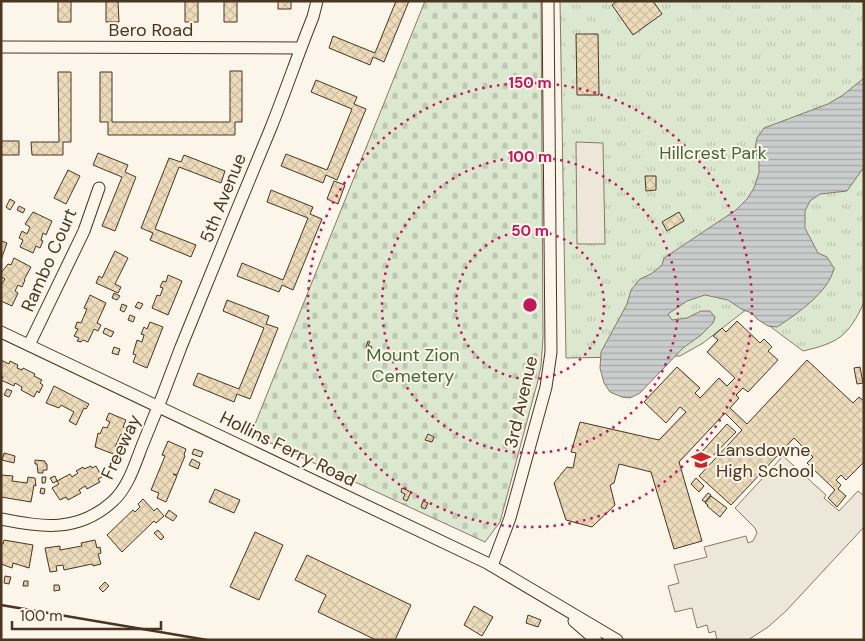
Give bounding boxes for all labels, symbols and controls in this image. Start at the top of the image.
street label: Bero Road [109,18,193,42]
text: 150 m [509,73,552,93]
park label: Hillcrest Park [659,141,767,165]
text: 100 m [508,147,552,167]
street label: 5th Avenue [194,150,252,246]
street label: Rambo Court [16,205,82,315]
text: 50 m [511,221,549,241]
centre of rings [521,296,539,314]
park label: Mount Zion Cemetery [366,343,460,388]
street label: 3rd Avenue [499,353,543,451]
street label: Hollins Ferry Road [216,406,360,492]
street label: Freeway [96,411,146,483]
place label: Lansdowne High School [716,438,814,483]
school or university icon: Lansdowne High School [690,449,712,471]
scale bar [12,598,161,630]
text: 100 m [20,606,63,626]

